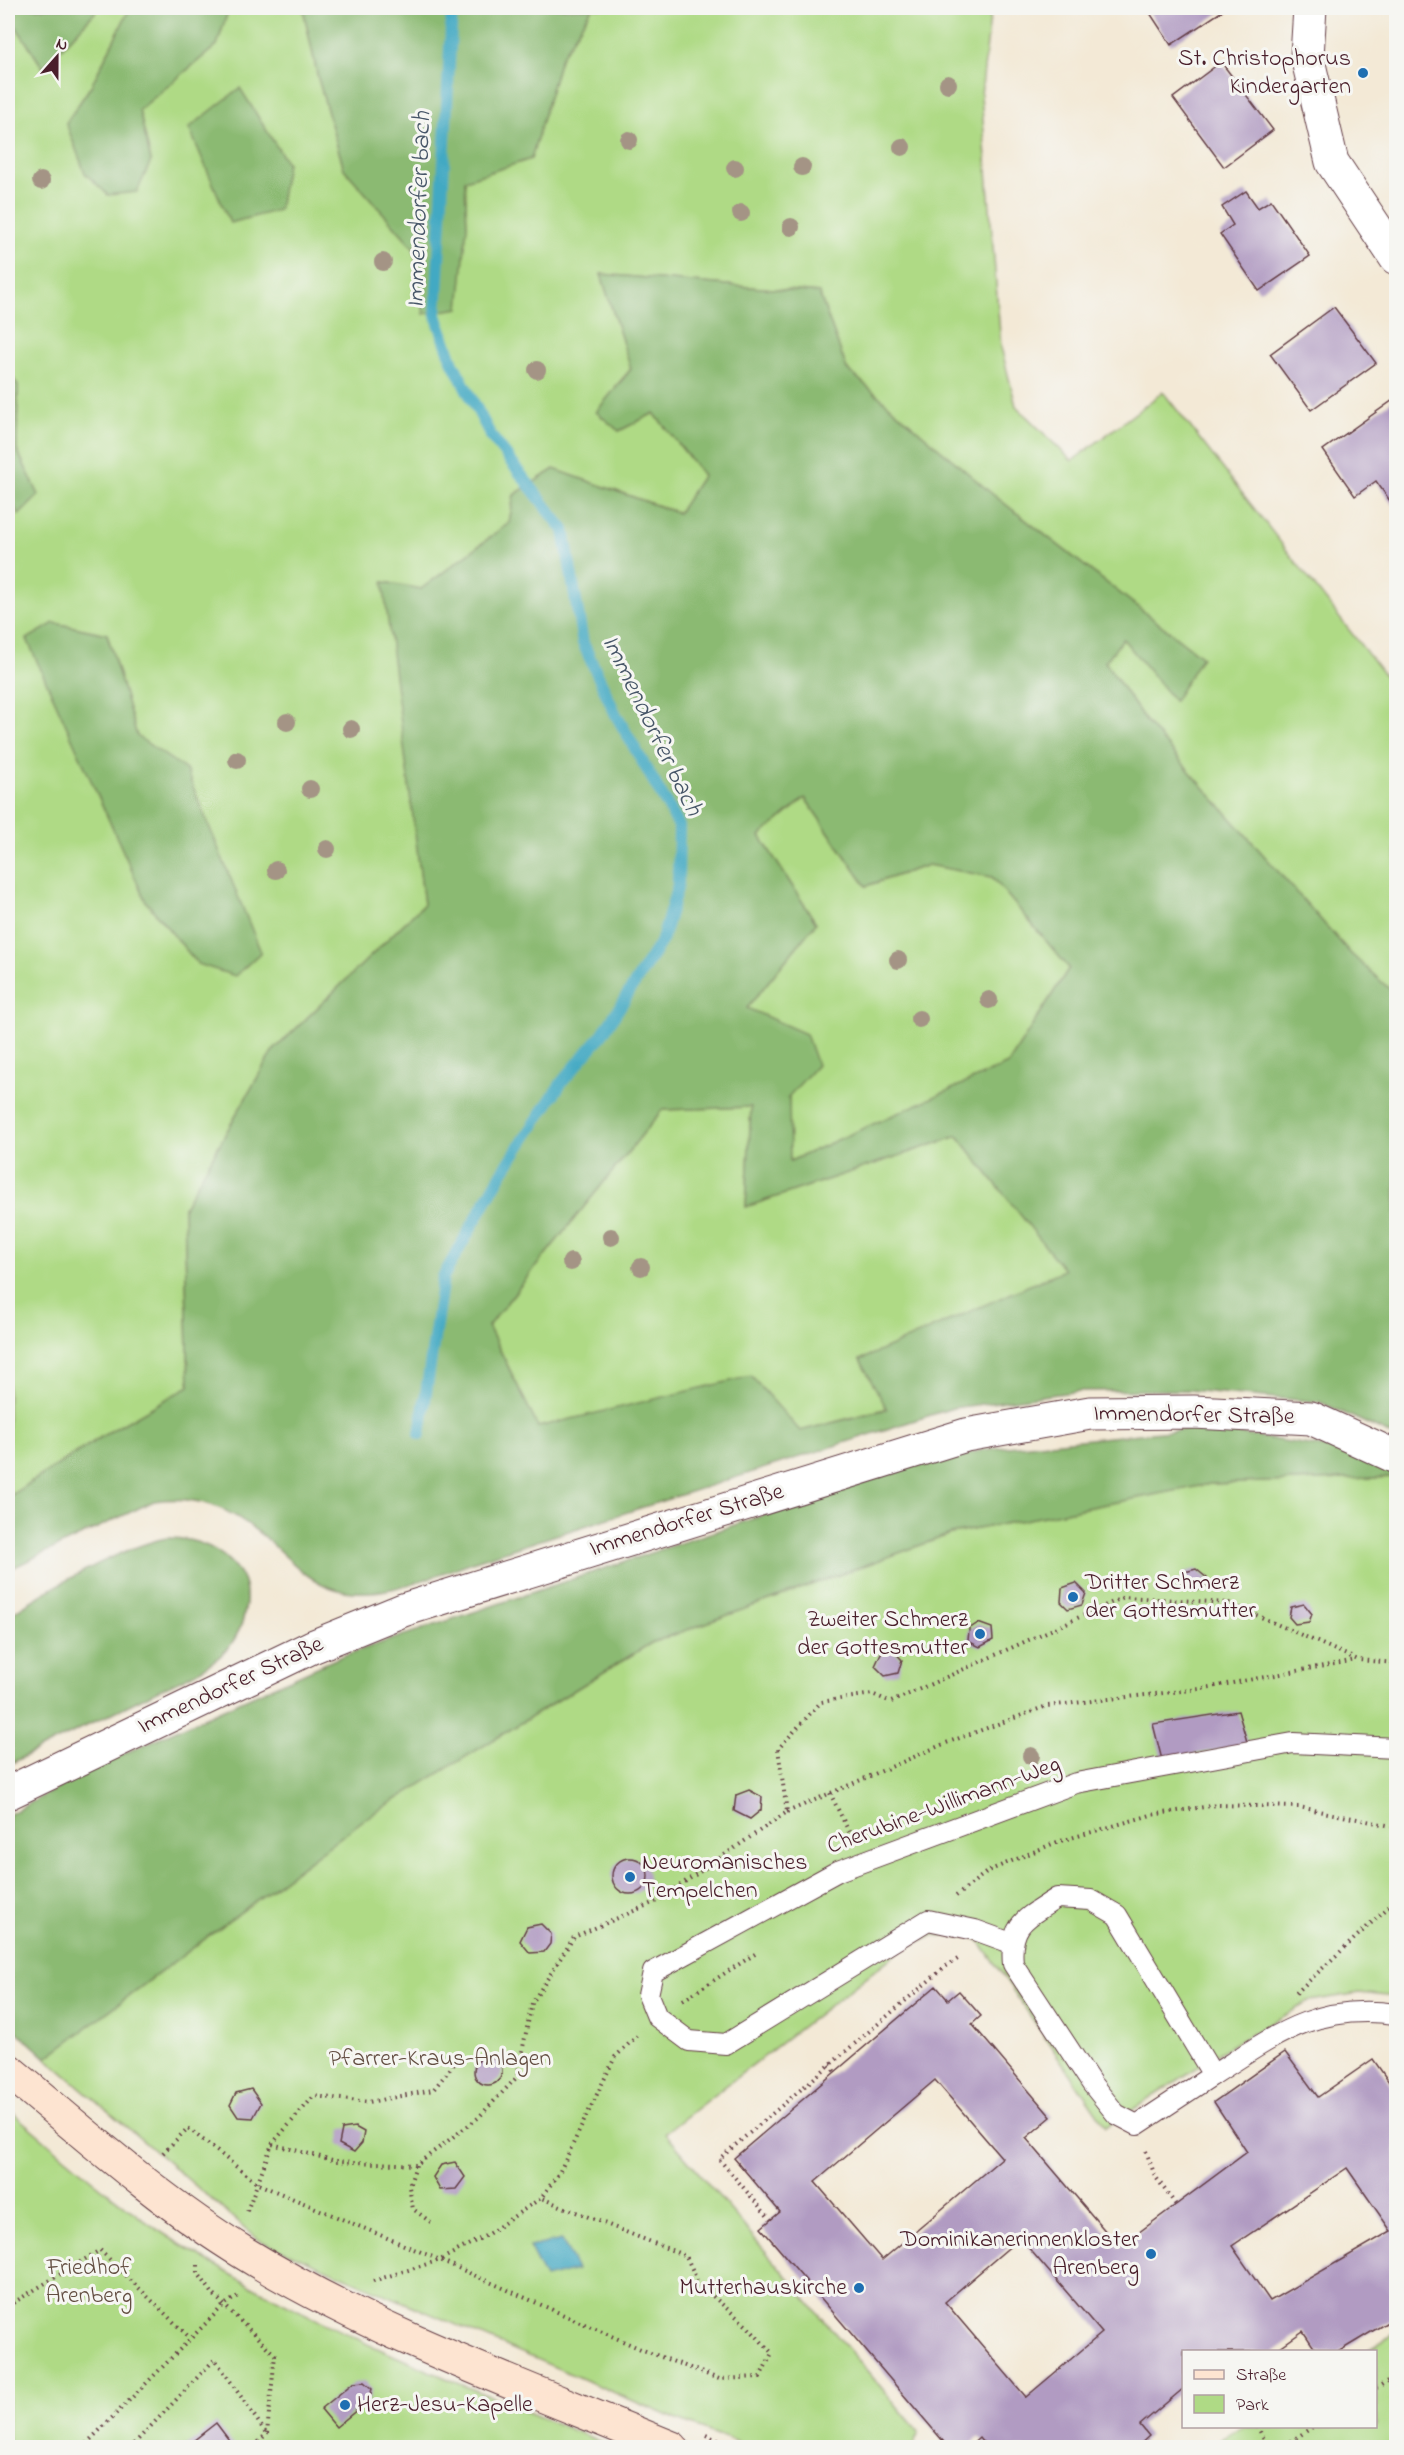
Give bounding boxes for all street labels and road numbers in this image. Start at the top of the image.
street label: Immendorfer Straße [1093,1397,1295,1435]
street label: Immendorfer Straße [586,1475,789,1567]
street label: Immendorfer Straße [132,1627,330,1744]
street label: Cherubine-Willimann-Weg [822,1748,1066,1864]

